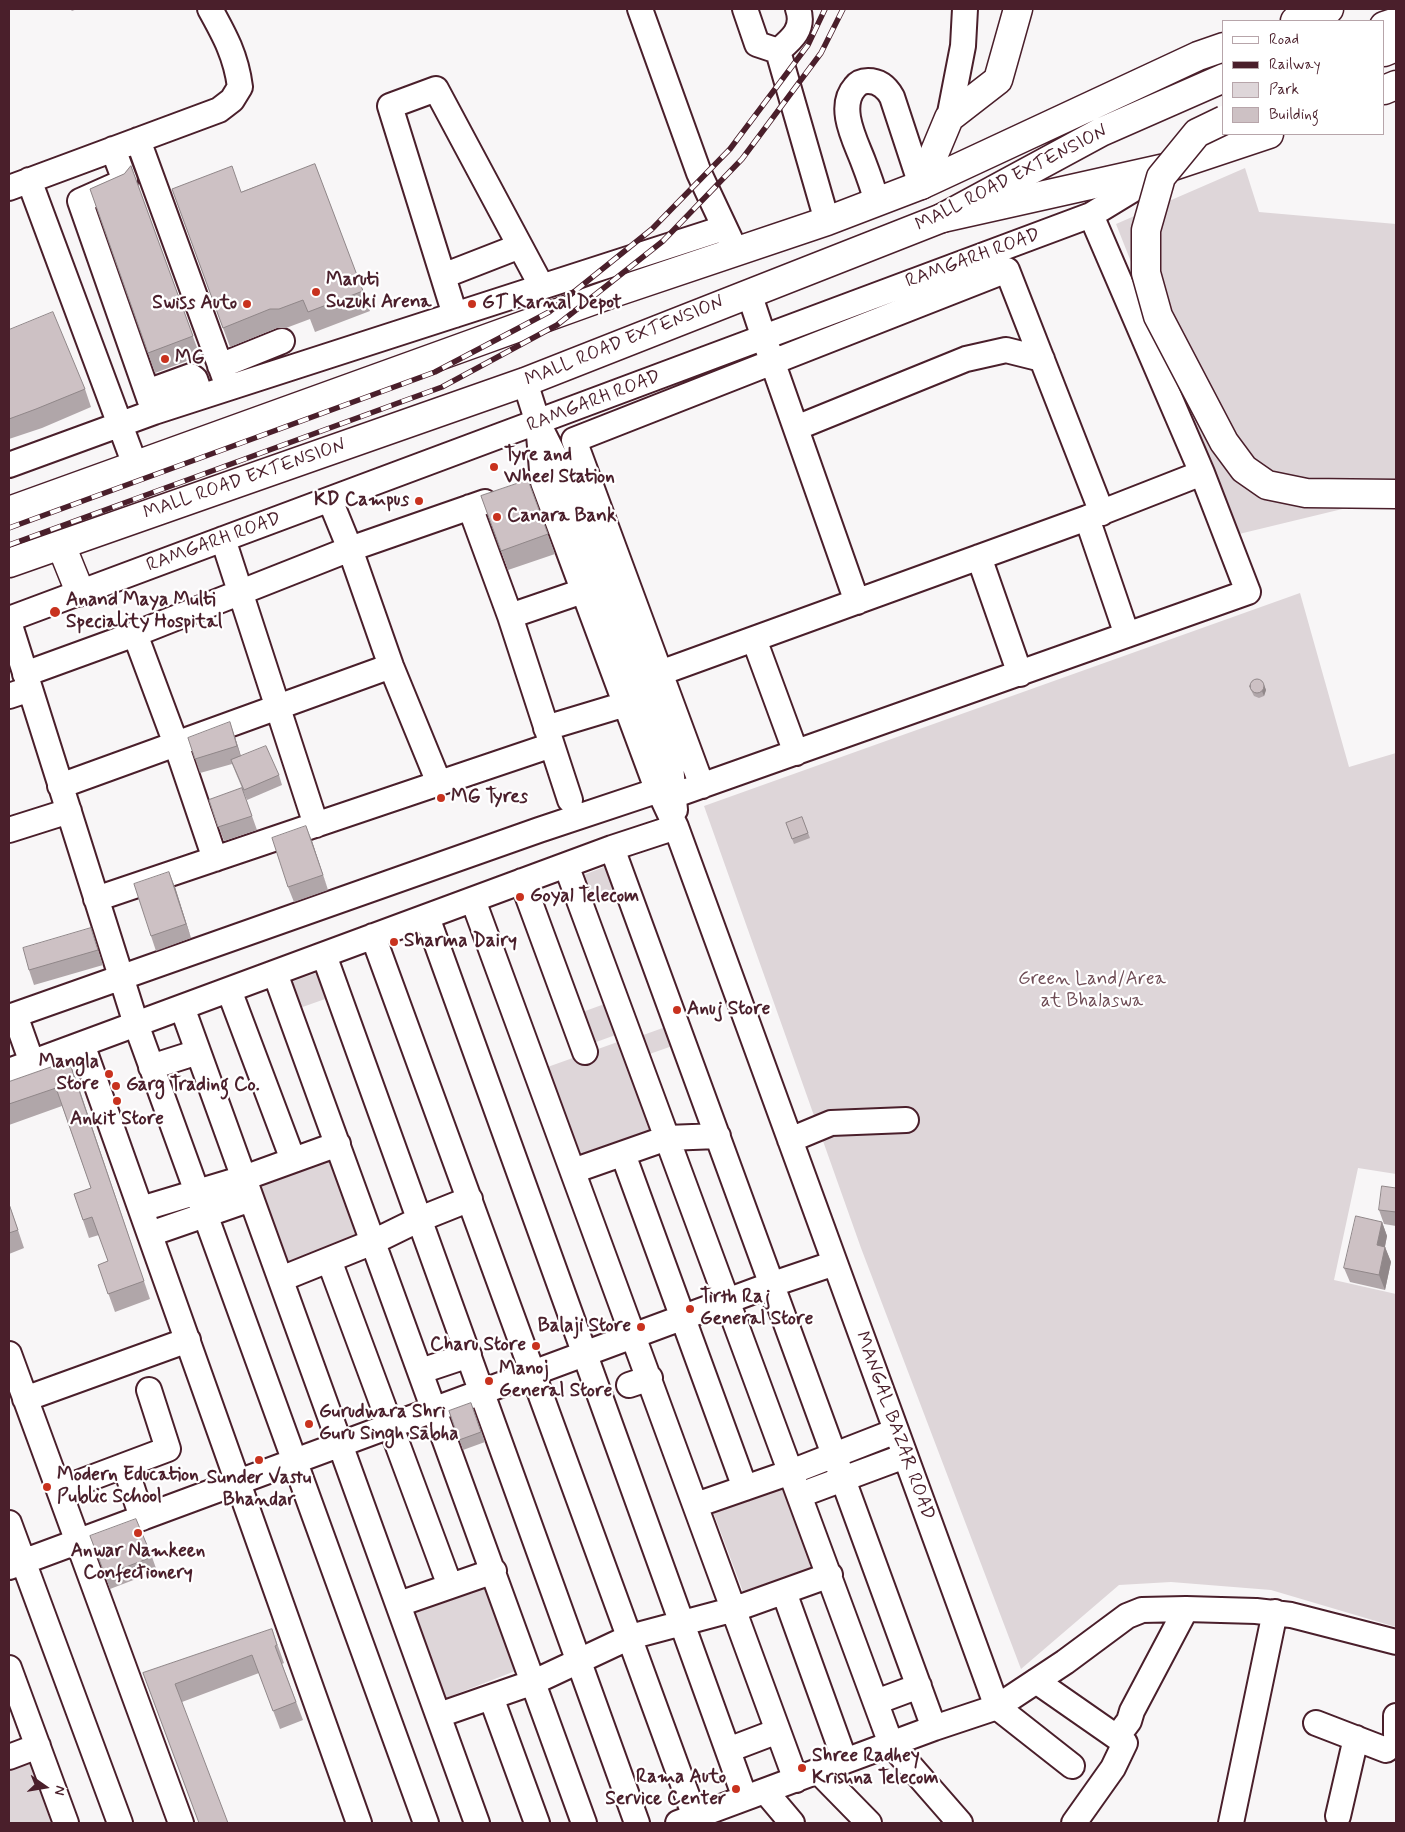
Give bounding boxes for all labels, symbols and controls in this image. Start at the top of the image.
legend [1222,20,1385,135]
text: Road [1269,30,1299,50]
text: Railway [1269,55,1321,75]
text: Park [1269,80,1299,100]
text: Building [1269,105,1319,125]
street label: MALL ROAD EXTENSION [912,121,1112,237]
street label: RAMGARH ROAD [903,224,1043,294]
place label: Maruti Suzuki Arena [326,270,431,314]
marker: Maruti Suzuki Arena [310,286,322,298]
street label: MALL ROAD EXTENSION [522,292,728,392]
place label: Swiss Auto [152,293,237,315]
place label: GT Karnal Depot [482,293,622,315]
marker: Swiss Auto [241,298,253,310]
marker: GT Karnal Depot [466,298,478,310]
place label: MG [175,348,204,370]
marker: MG [159,353,171,365]
street label: RAMGARH ROAD [524,366,664,438]
street label: MALL ROAD EXTENSION [141,435,349,525]
place label: Tyre and Wheel Station [504,445,615,489]
marker: Tyre and Wheel Station [488,461,500,473]
place label: KD Campus [314,490,409,512]
marker: KD Campus [413,495,425,507]
place label: Canara Bank [507,506,616,528]
street label: RAMGARH ROAD [144,508,284,578]
marker: Canara Bank [491,511,503,523]
place label: Anand Maya Multi Speciality Hospital [66,590,222,634]
marker: Anand Maya Multi Speciality Hospital [48,605,62,619]
place label: MG Tyres [451,787,528,809]
marker: MG Tyres [435,792,447,804]
place label: Goyal Telecom [530,886,639,908]
marker: Goyal Telecom [514,891,526,903]
place label: Sharma Dairy [404,931,517,953]
marker: Sharma Dairy [388,936,400,948]
park label: Green Land/Area at Bhalaswa [1018,969,1166,1013]
place label: Anuj Store [687,999,770,1021]
marker: Anuj Store [671,1004,683,1016]
place label: Mangla Store [39,1052,99,1096]
marker: Mangla Store [103,1068,115,1080]
place label: Garg Trading Co. [126,1075,260,1097]
marker: Garg Trading Co. [110,1080,122,1092]
marker: Ankit Store [111,1095,123,1107]
place label: Ankit Store [70,1109,164,1131]
place label: Tirth Raj General Store [700,1287,813,1331]
marker: Tirth Raj General Store [684,1303,696,1315]
place label: Balaji Store [538,1316,631,1338]
marker: Balaji Store [635,1321,647,1333]
street label: MANGAL BAZAR ROAD [849,1329,939,1523]
place label: Charu Store [430,1335,526,1357]
marker: Charu Store [530,1340,542,1352]
place label: Manoj General Store [499,1359,612,1403]
marker: Manoj General Store [483,1375,495,1387]
place label: Gurudwara Shri Guru Singh Sabha [319,1402,459,1446]
marker: Gurudwara Shri Guru Singh Sabha [303,1418,315,1430]
marker: Sunder Vastu Bhandar [253,1454,265,1466]
place label: Modern Education Public School [57,1465,199,1509]
place label: Sunder Vastu Bhandar [207,1468,311,1512]
marker: Modern Education Public School [41,1481,53,1493]
marker: Anwar Namkeen Confectionery [132,1527,144,1539]
place label: Anwar Namkeen Confectionery [71,1541,205,1585]
place label: Shree Radhey Krishna Telecom [812,1746,939,1790]
north arrow [20,1762,70,1812]
marker: Shree Radhey Krishna Telecom [796,1762,808,1774]
place label: Rama Auto Service Center [605,1767,726,1811]
marker: Rama Auto Service Center [730,1783,742,1795]
text: N [50,1784,69,1797]

